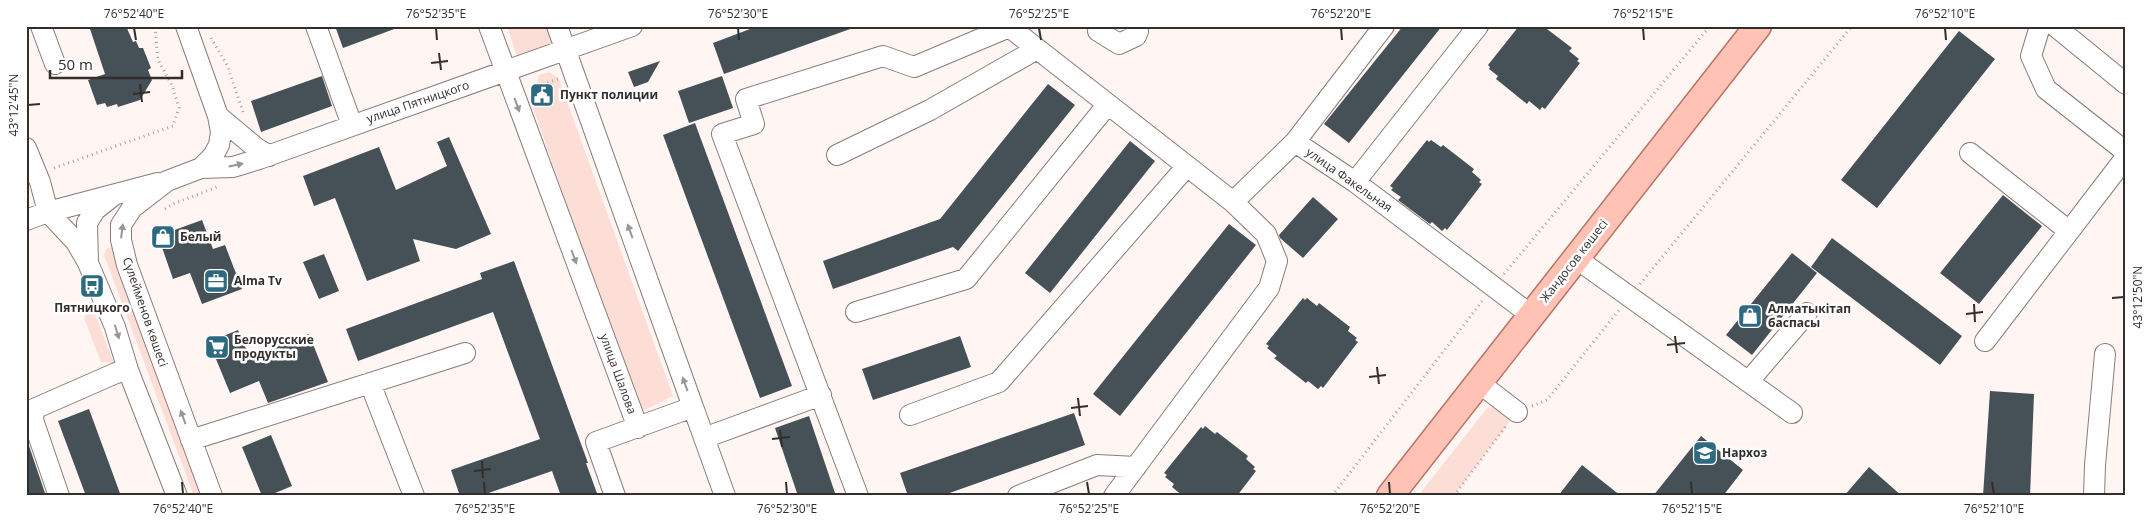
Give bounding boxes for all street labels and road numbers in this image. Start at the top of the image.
street label: улица Пятницкого [364,76,471,127]
street label: улица Факельная [1303,143,1396,216]
street label: Жандосов көшесі [1536,216,1611,306]
street label: Сүлейменов көшесі [119,255,172,369]
street label: улица Шалова [596,331,641,416]

